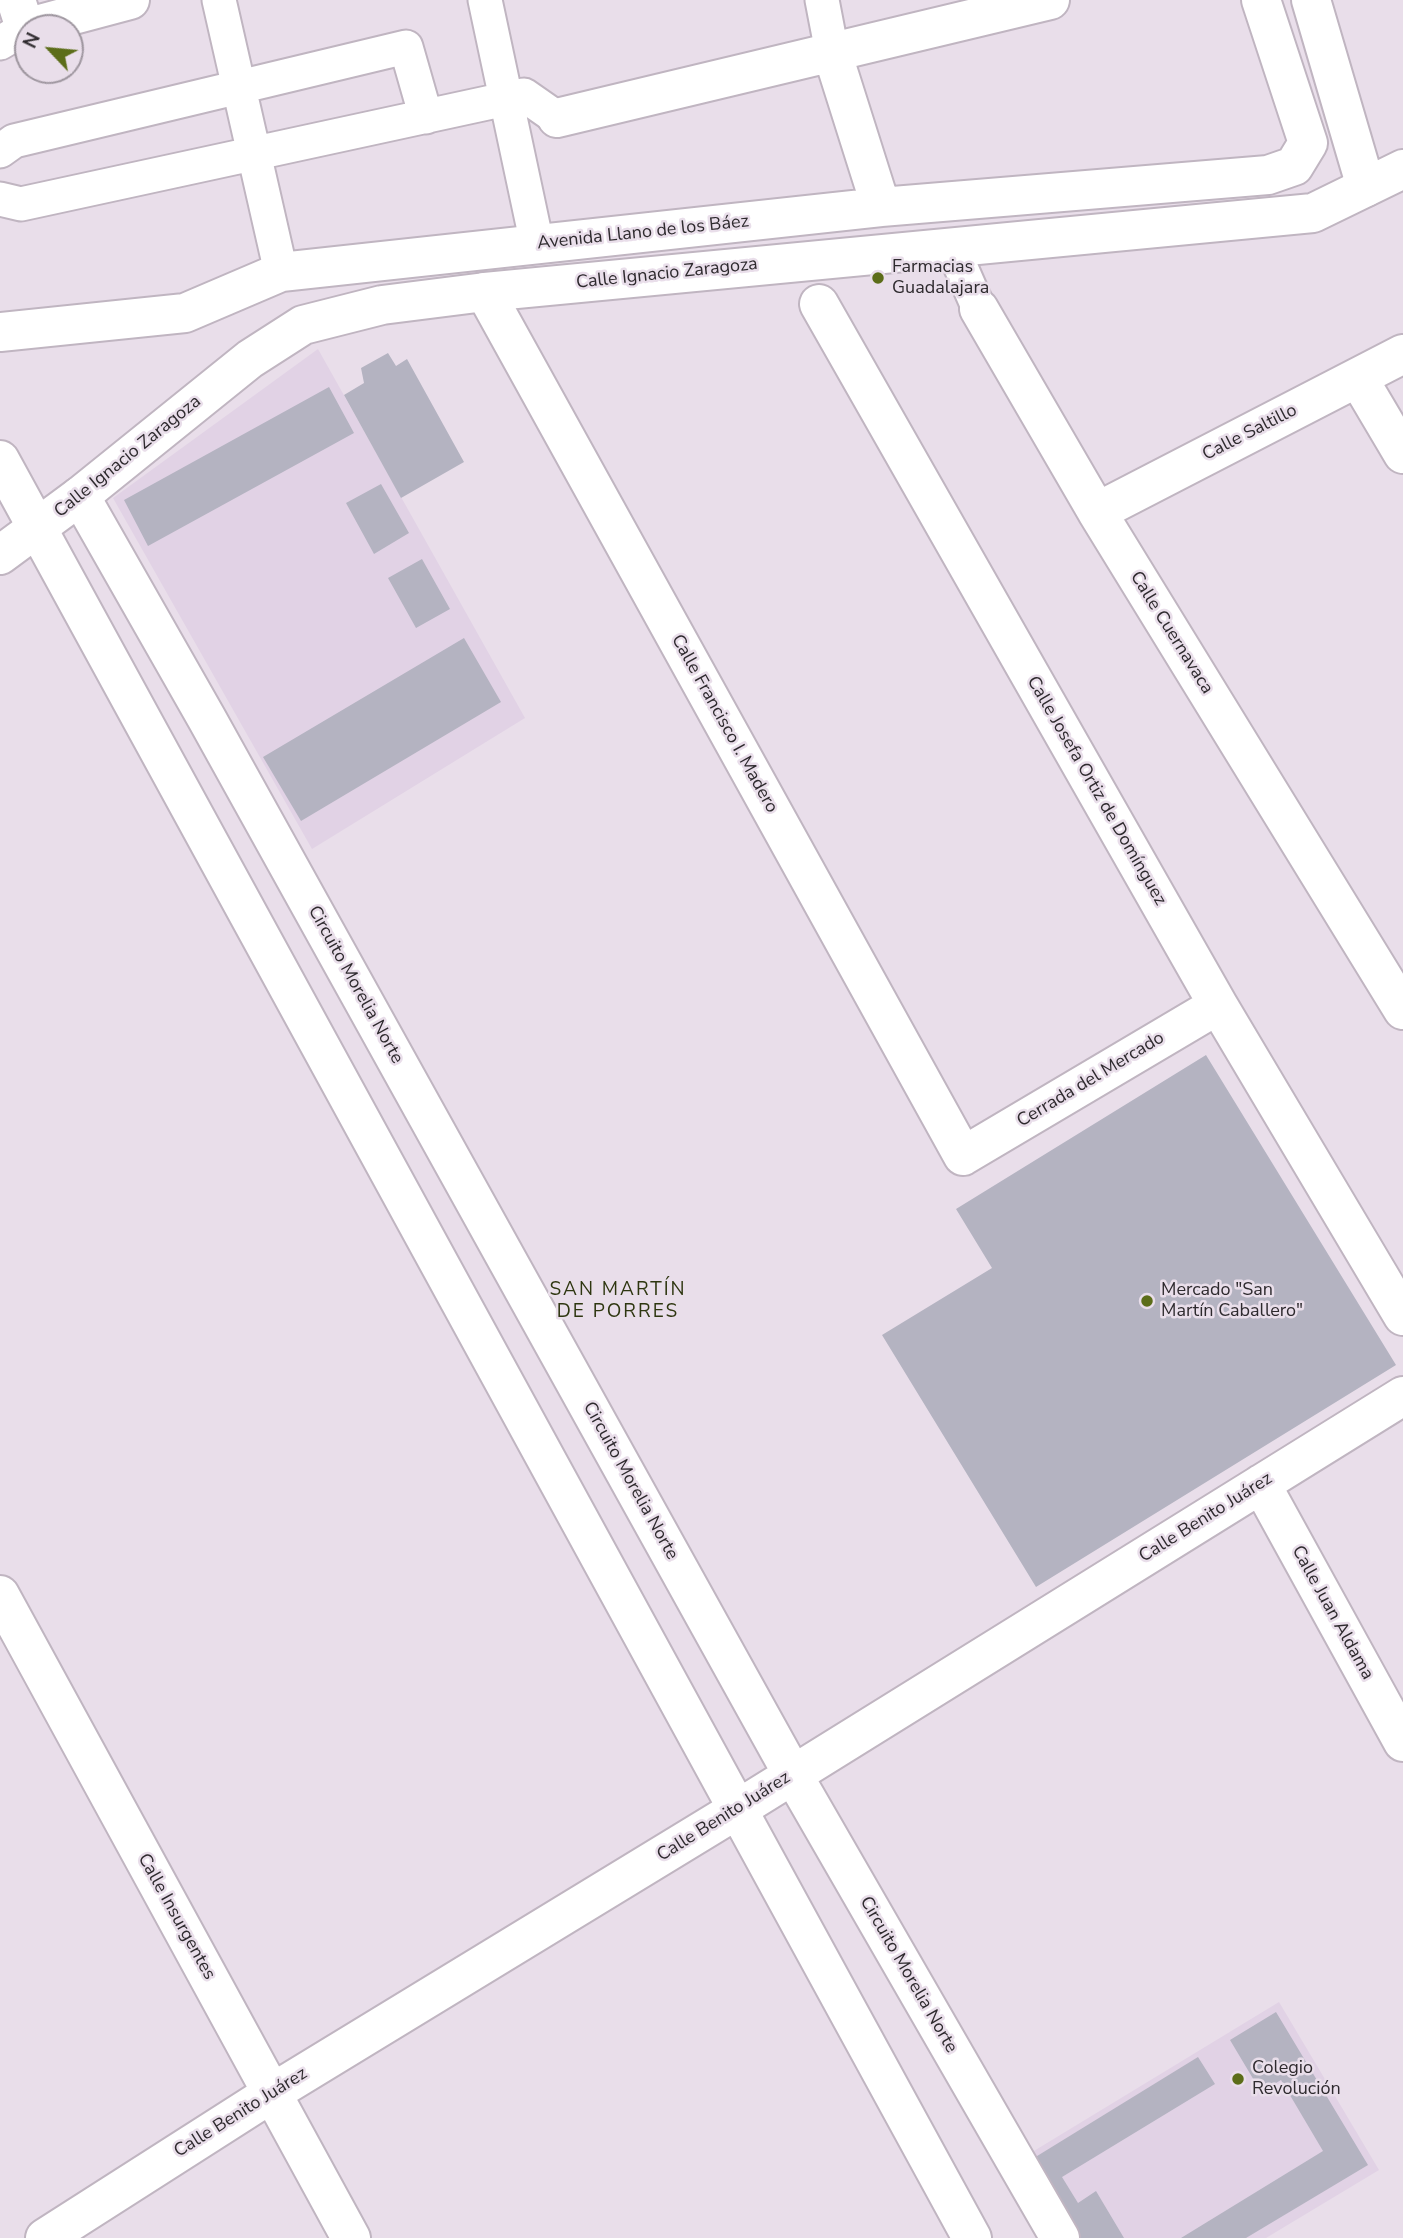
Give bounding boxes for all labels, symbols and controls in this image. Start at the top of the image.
north arrow [14,14,84,84]
text: N [17,29,47,53]
street label: Avenida Llano de los Báez [536,211,750,255]
street label: Calle Ignacio Zaragoza [575,254,759,294]
place label: Farmacias Guadalajara [892,257,989,300]
marker: Farmacias Guadalajara [870,270,886,286]
street label: Calle Ignacio Zaragoza [50,391,206,523]
street label: Calle Saltillo [1199,400,1301,466]
street label: Calle Cuernavaca [1125,568,1217,698]
street label: Calle Francisco I. Madero [666,631,782,817]
street label: Calle Josefa Ortiz de Domínguez [1021,673,1171,909]
street label: Circuito Morelia Norte [303,902,407,1068]
street label: Cerrada del Mercado [1014,1028,1168,1132]
district label: SAN MARTÍN DE PORRES [551,1279,685,1323]
place label: Mercado "San Martín Caballero" [1161,1280,1303,1322]
marker: Mercado "San Martín Caballero" [1139,1293,1155,1309]
street label: Circuito Morelia Norte [578,1398,682,1564]
street label: Calle Benito Juárez [1135,1468,1277,1568]
street label: Calle Juan Aldama [1286,1542,1378,1684]
street label: Calle Benito Juárez [653,1767,795,1867]
street label: Calle Insurgentes [132,1850,220,1984]
street label: Circuito Morelia Norte [854,1893,962,2057]
place label: Colegio Revolución [1252,2058,1341,2100]
street label: Calle Benito Juárez [170,2063,312,2163]
marker: Colegio Revolución [1230,2071,1246,2087]

